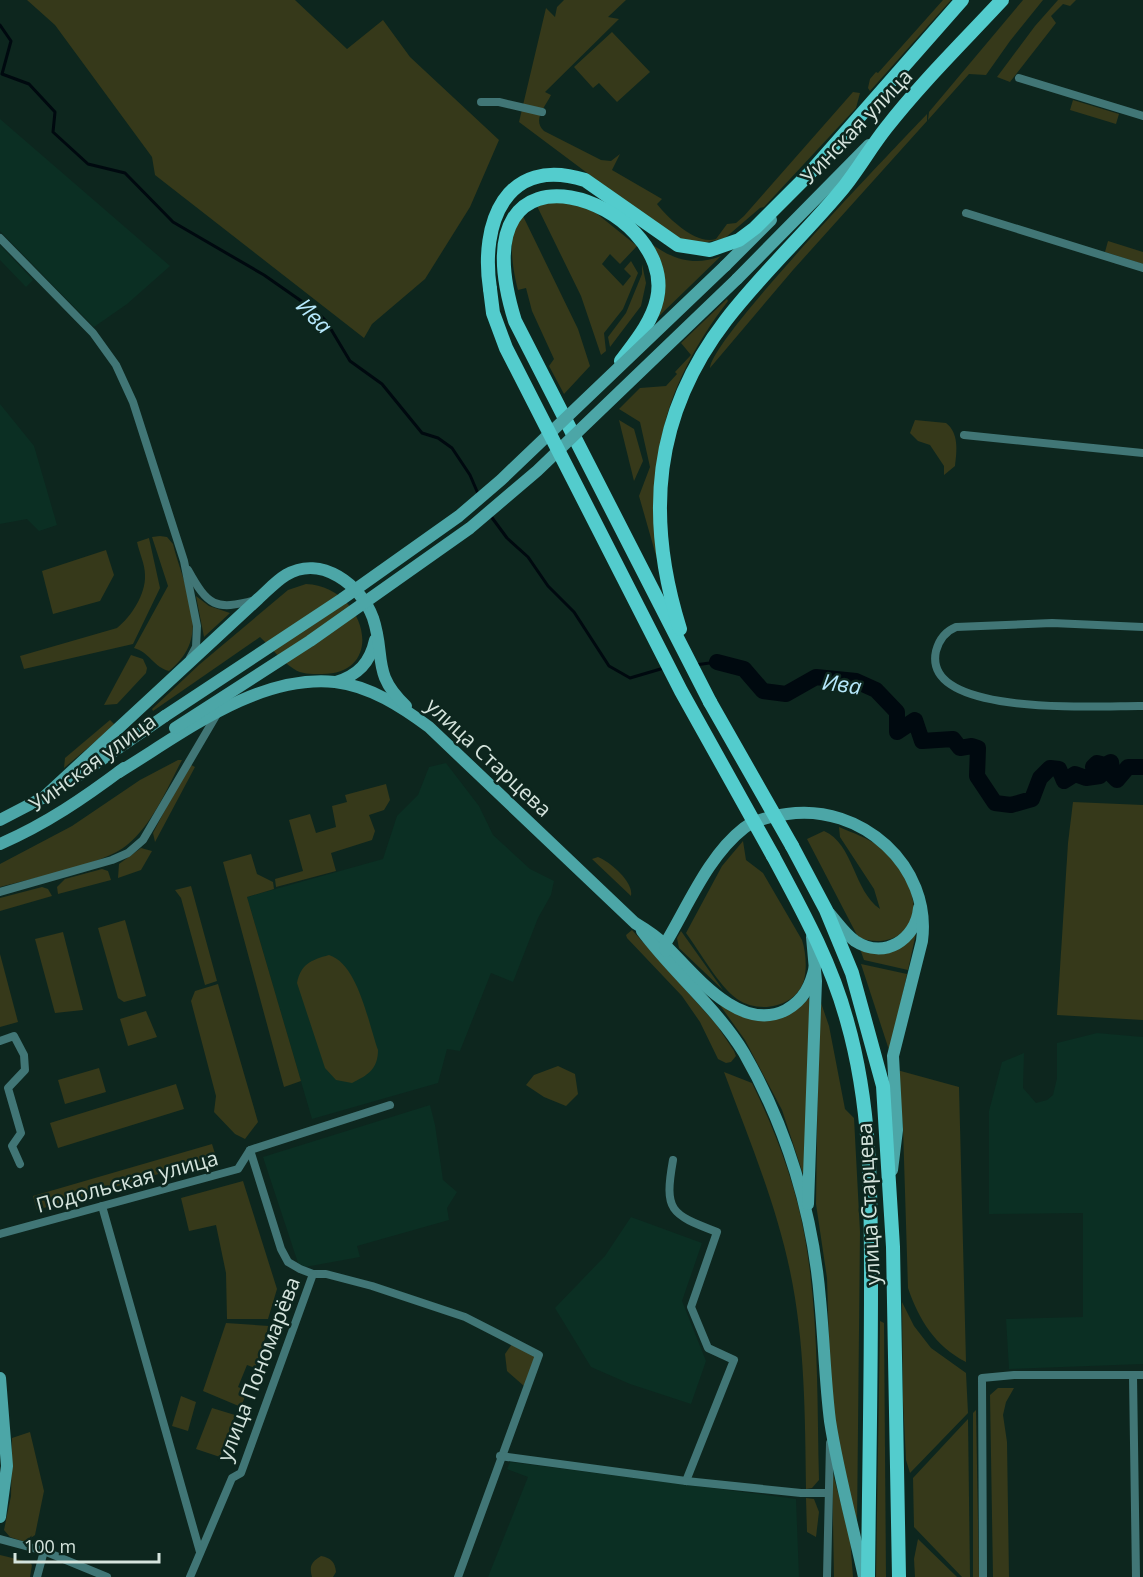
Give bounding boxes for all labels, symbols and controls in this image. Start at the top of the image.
street label: Уинская улица [794,62,918,190]
water label: Ива [290,290,340,340]
water label: Ива [820,665,864,701]
street label: улица Старцева [420,691,558,823]
street label: Уинская улица [23,707,161,817]
street label: улица Старцева [850,1122,886,1286]
street label: Подольская улица [33,1143,221,1219]
street label: улица Пономарёва [210,1273,306,1465]
scale bar [15,1526,159,1564]
text: 100 m [24,1534,76,1558]

